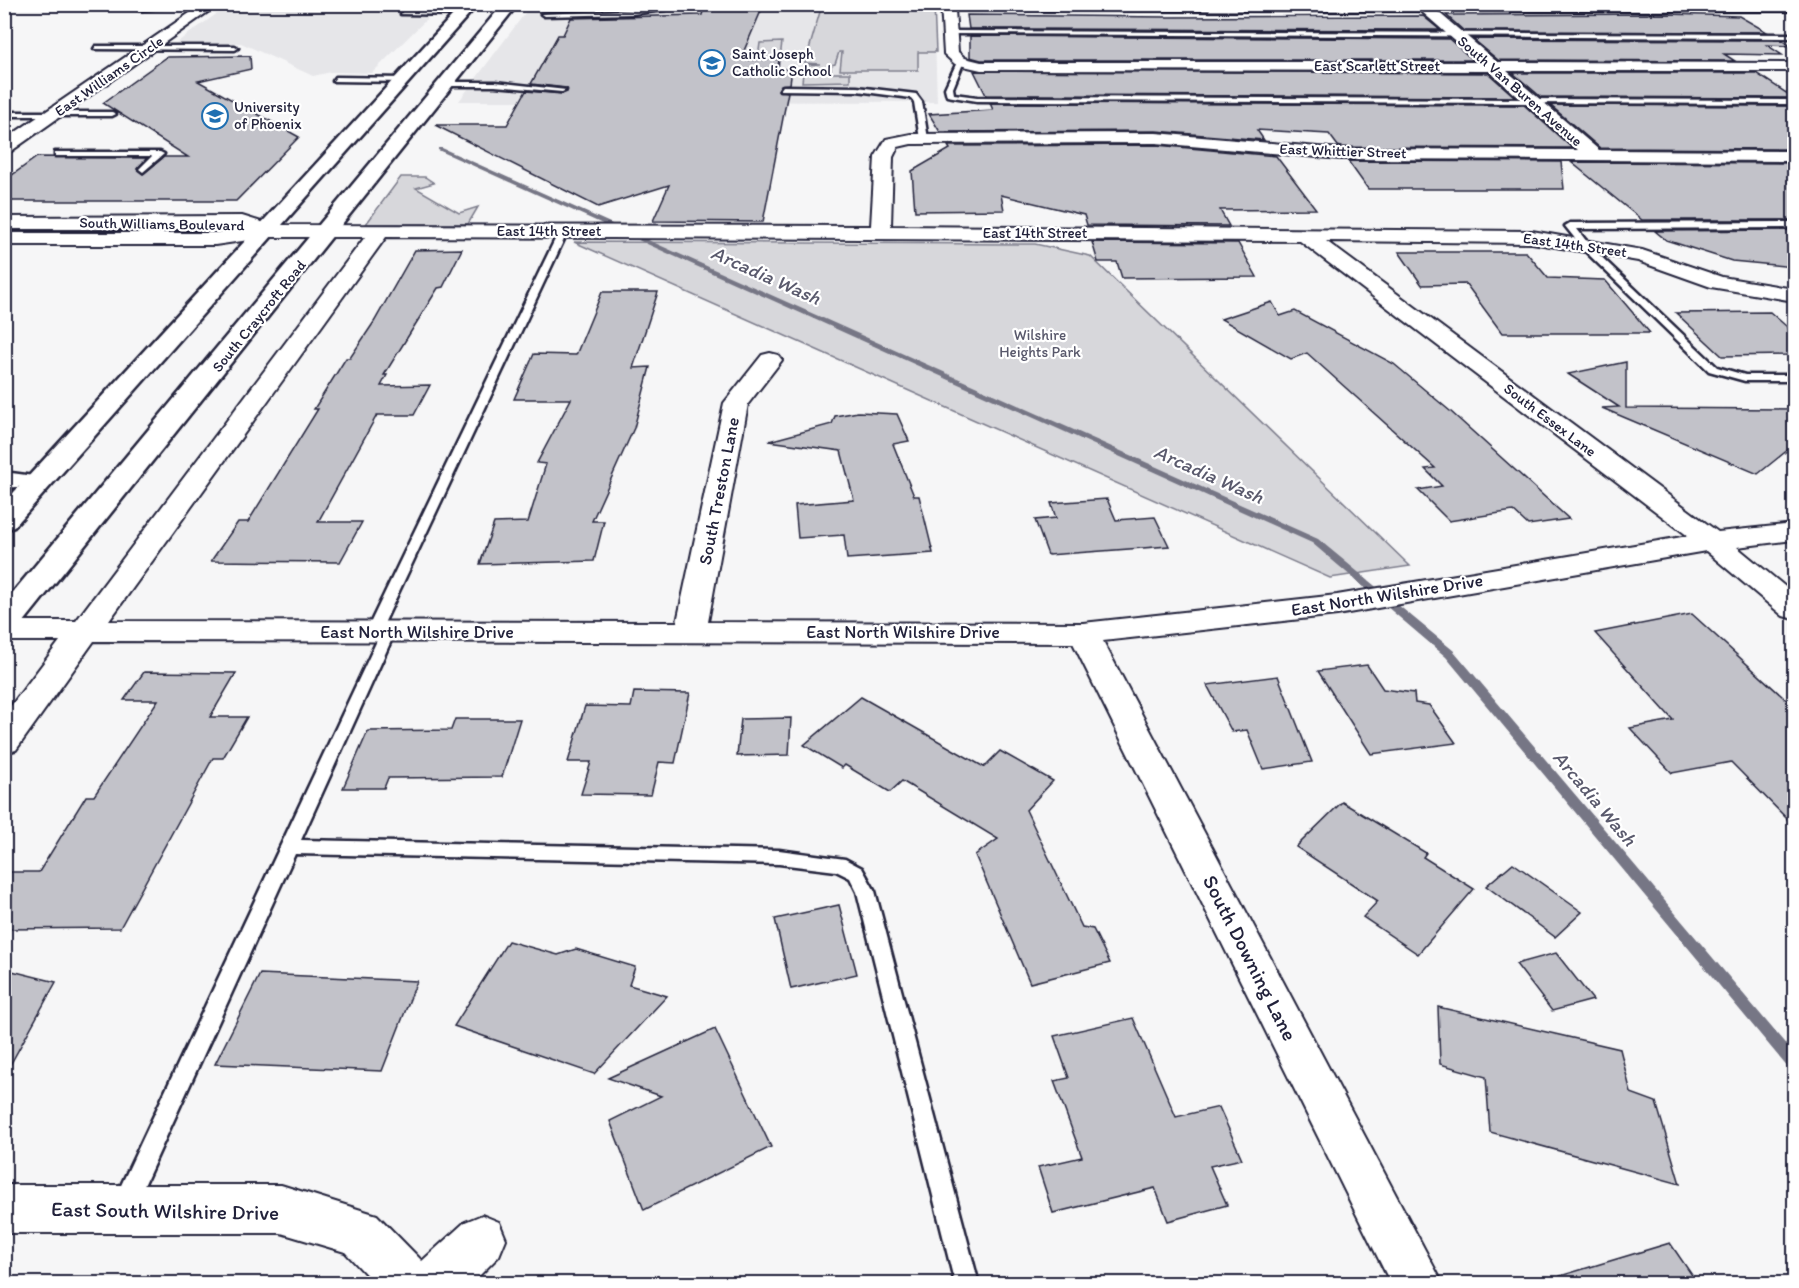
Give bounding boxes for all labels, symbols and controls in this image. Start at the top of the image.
street label: East Williams Circle [51,32,167,120]
street label: South Van Buren Avenue [1454,32,1586,150]
place label: Saint Joseph Catholic School [732,45,832,80]
school or university icon: Saint Joseph Catholic School [697,48,727,78]
street label: East Scarlett Street [1314,57,1440,75]
place label: University of Phoenix [234,98,302,133]
school or university icon: University of Phoenix [200,101,230,131]
street label: East Whittier Street [1279,140,1407,162]
street label: South Williams Boulevard [79,214,246,234]
street label: East 14th Street [497,222,602,240]
street label: East 14th Street [983,224,1088,242]
street label: East 14th Street [1522,229,1628,261]
water label: Arcadia Wash [708,240,825,310]
street label: South Craycroft Road [208,256,310,376]
park label: Wilshire Heights Park [999,326,1081,361]
street label: South Essex Lane [1500,379,1600,461]
street label: South Treston Lane [694,415,744,567]
water label: Arcadia Wash [1151,439,1268,509]
street label: East North Wilshire Drive [1290,569,1484,621]
street label: East North Wilshire Drive [320,621,514,643]
street label: East North Wilshire Drive [806,621,1000,643]
water label: Arcadia Wash [1548,745,1642,851]
street label: South Downing Lane [1198,871,1303,1045]
street label: East South Wilshire Drive [51,1196,279,1225]

